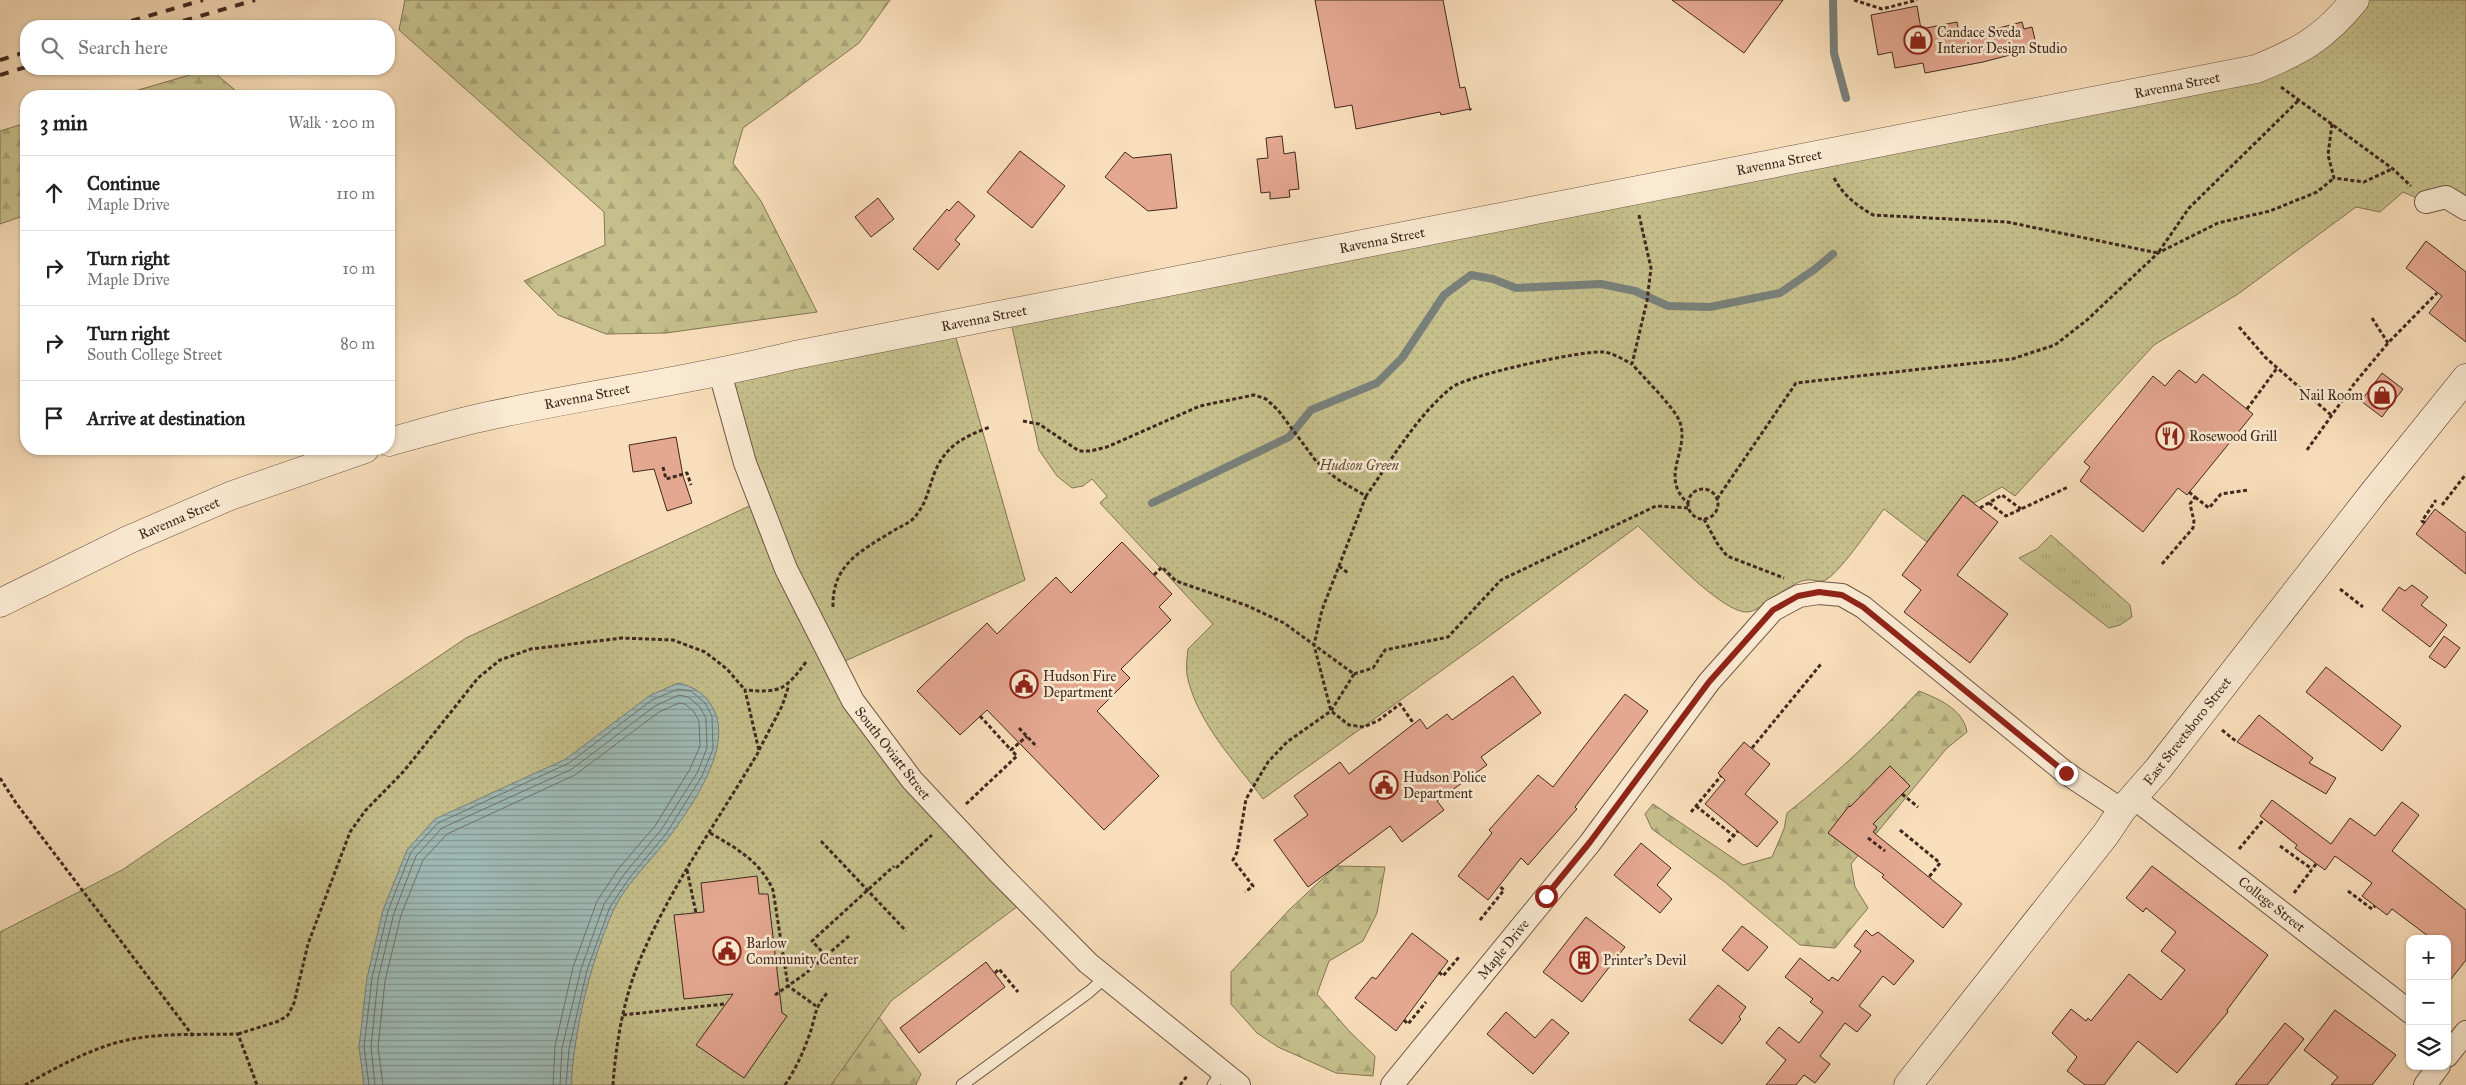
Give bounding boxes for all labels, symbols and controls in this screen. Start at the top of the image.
search box [20,20,395,75]
place label: Candace Sveda Interior Design Studio [1937,24,2067,57]
shop icon: Candace Sveda Interior Design Studio [1903,25,1933,55]
icon: search [38,34,66,62]
text: Search here [78,36,168,59]
street label: Ravenna Street [2133,69,2221,102]
text: 3 min [40,110,88,136]
text: Walk · 200 m [288,113,375,132]
street label: Ravenna Street [1735,146,1823,179]
text: Continue [87,172,160,195]
icon: ahead [40,179,68,207]
text: 110 m [336,184,375,203]
text: Maple Drive [87,195,170,214]
street label: Ravenna Street [1338,224,1426,257]
text: Turn right [87,247,170,270]
icon: right [40,254,68,282]
text: 10 m [343,259,375,278]
text: Maple Drive [87,270,170,289]
street label: Ravenna Street [940,302,1028,335]
text: Turn right [87,322,170,345]
icon: right [40,329,68,357]
text: 80 m [340,334,375,353]
text: South College Street [87,345,223,364]
street label: Ravenna Street [543,380,631,413]
shop icon: Nail Room [2367,380,2397,410]
place label: Nail Room [2299,387,2363,404]
icon: arrive [40,404,68,432]
text: Arrive at destination [87,407,245,430]
restaurant icon: Rosewood Grill [2155,421,2185,451]
place label: Rosewood Grill [2189,428,2277,445]
park label: Hudson Green [1318,457,1400,474]
street label: Ravenna Street [136,494,223,543]
place label: Hudson Fire Department [1043,668,1116,701]
public building icon: Hudson Fire Department [1009,669,1039,699]
street label: East Streetsboro Street [2140,674,2235,789]
street label: South Oviatt Street [851,703,934,803]
route end [2055,762,2078,785]
place label: Hudson Police Department [1403,769,1487,802]
public building icon: Hudson Police Department [1369,770,1399,800]
street label: College Street [2235,873,2309,936]
route start [1535,885,1558,908]
street label: Maple Drive [1474,916,1533,983]
place label: Barlow Community Center [746,935,859,968]
map controls [2406,935,2451,1070]
button: + [2406,935,2451,980]
public building icon: Barlow Community Center [712,936,742,966]
building icon: Printer's Devil [1569,945,1599,975]
place label: Printer's Devil [1603,952,1687,969]
button: − [2406,980,2451,1025]
button: layers [2406,1025,2451,1070]

